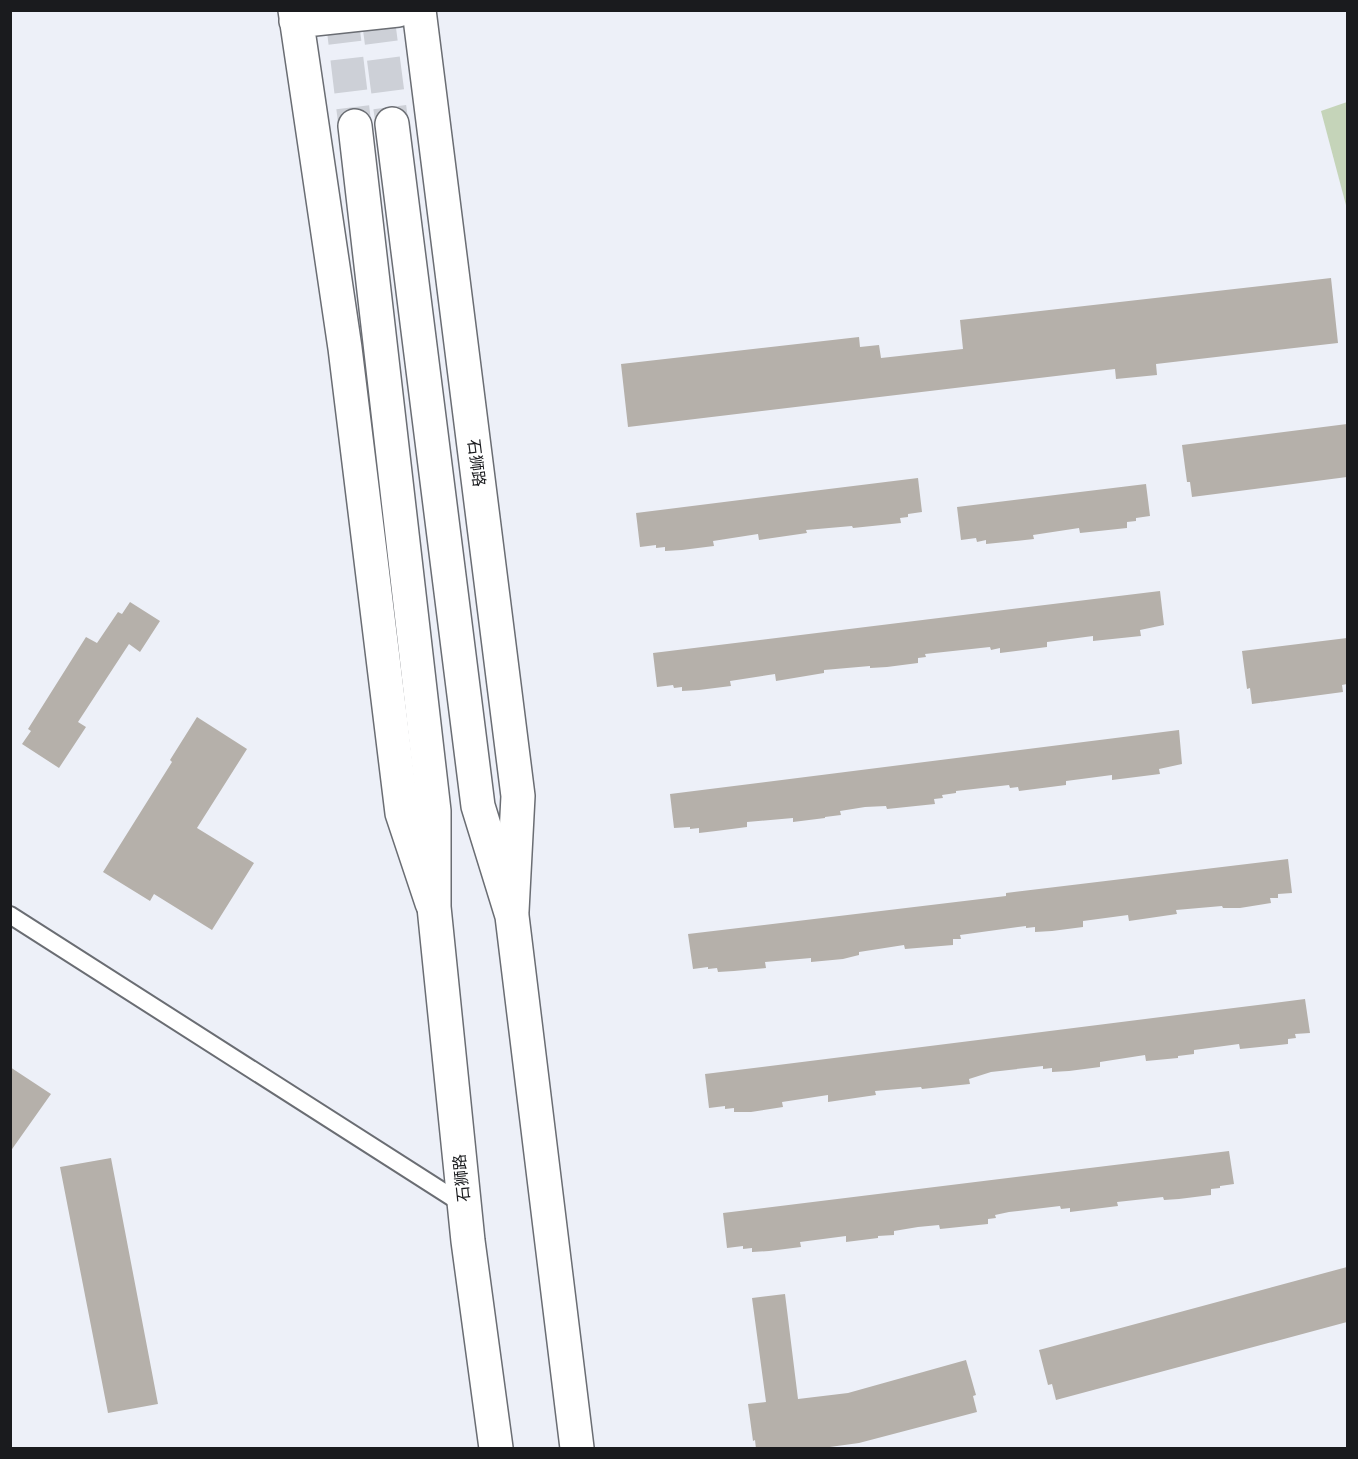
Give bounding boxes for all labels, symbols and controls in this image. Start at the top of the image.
street label: 石狮路 [462,438,490,488]
street label: 石狮路 [449,1153,475,1203]

